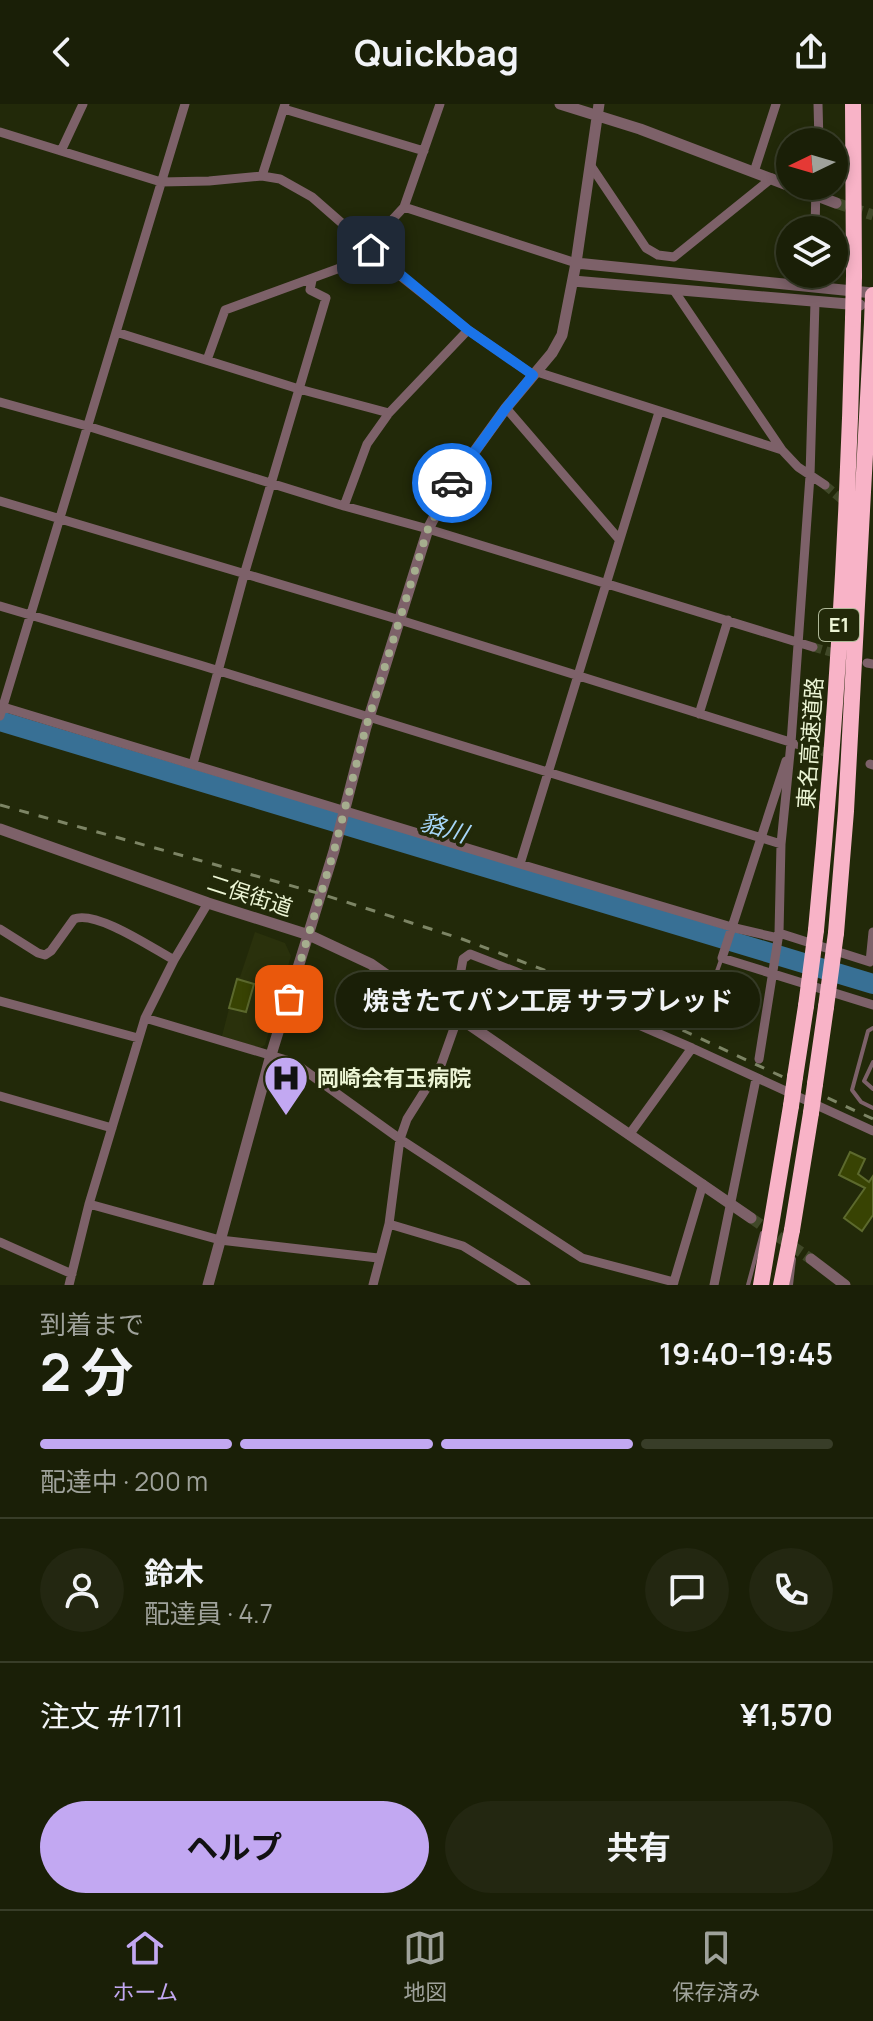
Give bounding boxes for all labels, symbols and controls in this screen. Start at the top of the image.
text: Quickbag [354,28,519,77]
icon: back [40,30,84,74]
icon: share [789,30,833,74]
north arrow [776,128,848,200]
map controls [776,128,848,288]
pin [337,216,405,284]
button: layers [776,216,848,288]
icon: home [349,228,393,272]
courier [412,443,492,523]
icon: car [430,461,474,505]
road number: E1 [819,609,859,641]
street label: 東名高速道路 [790,676,830,810]
water label: 貉川 [417,804,475,850]
street label: 二俣街道 [204,867,296,923]
pin [255,965,323,1033]
callout: 焼きたてパン工房 サラブレッド [337,971,761,1027]
icon: bag [267,977,311,1021]
text: 焼きたてパン工房 サラブレッド [363,982,733,1018]
hospital icon: 岡崎会有玉病院 [262,1054,310,1117]
place label: 岡崎会有玉病院 [317,1063,471,1093]
text: 到着まで [40,1306,144,1342]
text: 19:40–19:45 [659,1333,833,1374]
text: 2 分 [40,1336,133,1407]
text: 配達中 · 200 m [40,1463,208,1499]
button: person [40,1548,124,1632]
button: chat [645,1548,729,1632]
button: phone [749,1548,833,1632]
text: 鈴木 [144,1552,204,1593]
text: 配達員 · 4.7 [144,1595,273,1631]
text: ¥1,570 [740,1694,833,1735]
text: 注文 #1711 [40,1695,184,1736]
button: ヘルプ [40,1801,429,1893]
button: 共有 [445,1801,833,1893]
tab: ホーム [113,1926,178,2007]
tab: 地図 [403,1926,447,2007]
tab: 保存済み [672,1926,760,2007]

